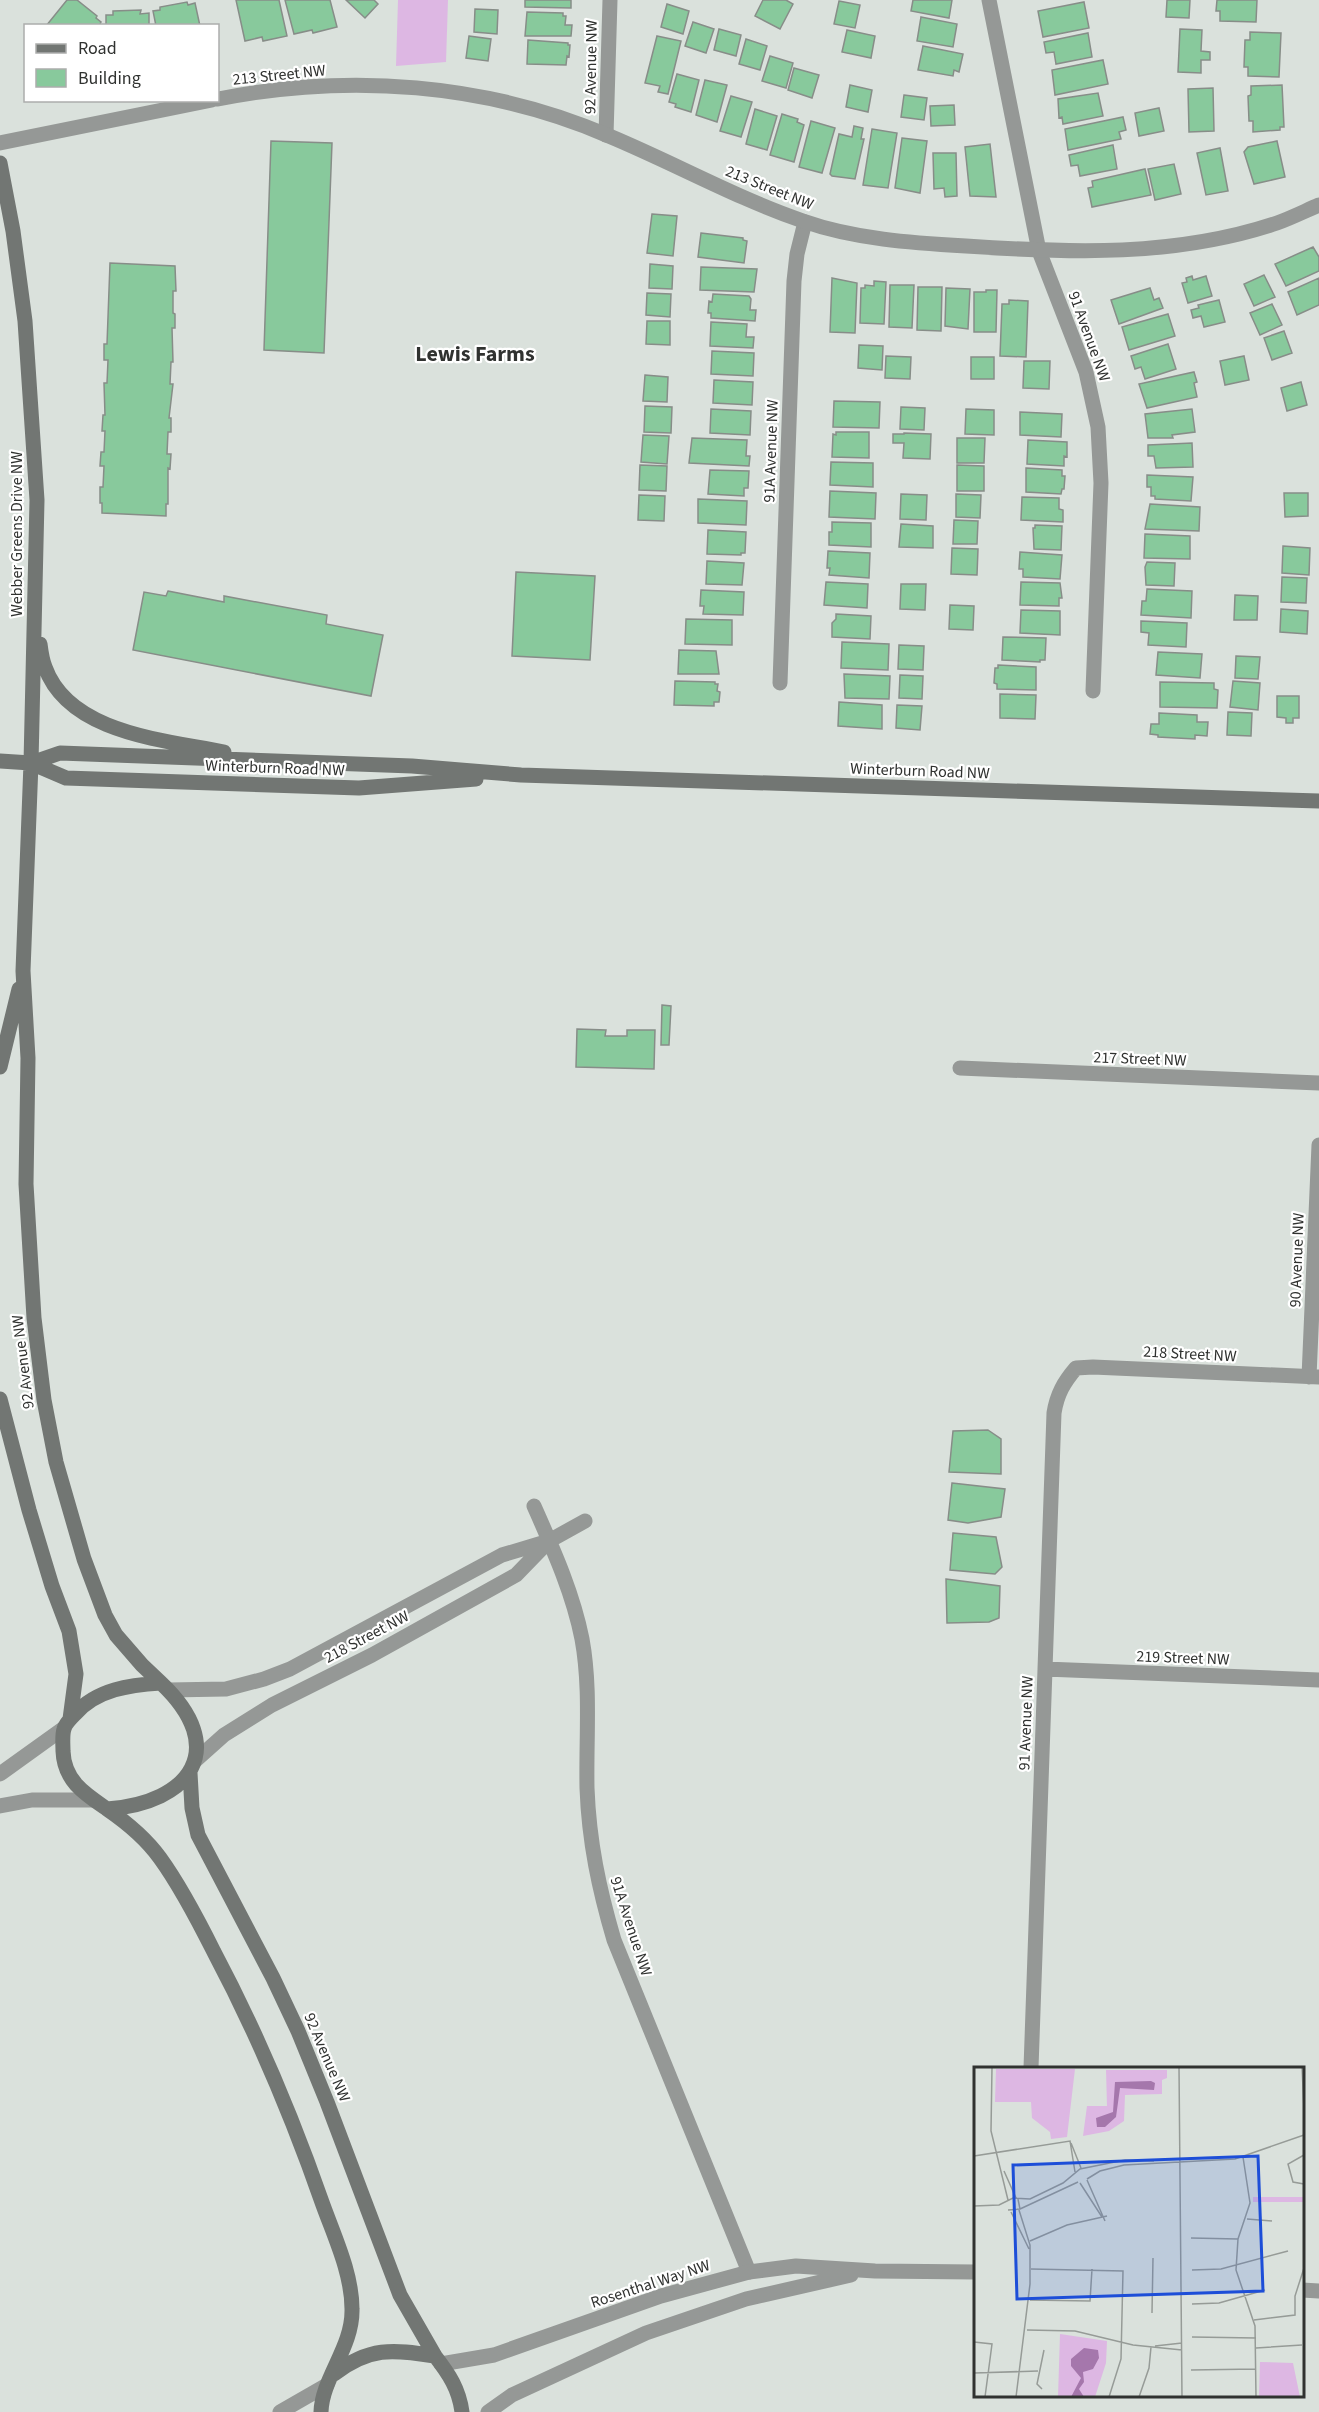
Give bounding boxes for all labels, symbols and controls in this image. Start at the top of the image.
street label: 92 Avenue NW [579,19,603,114]
legend [24,24,219,102]
text: Road [78,36,117,61]
street label: 213 Street NW [232,59,327,91]
text: Building [78,66,141,91]
street label: 213 Street NW [722,160,817,216]
street label: 91 Avenue NW [1063,288,1116,385]
district label: Lewis Farms [415,338,535,370]
street label: 91A Avenue NW [758,399,784,503]
street label: Webber Greens Drive NW [6,451,28,617]
street label: Winterburn Road NW [205,755,345,781]
street label: Winterburn Road NW [850,758,990,784]
street label: 217 Street NW [1093,1046,1187,1072]
street label: 90 Avenue NW [1284,1212,1310,1308]
street label: 92 Avenue NW [6,1313,40,1410]
street label: 218 Street NW [1143,1341,1238,1367]
street label: 218 Street NW [320,1605,413,1668]
street label: 219 Street NW [1136,1645,1230,1671]
street label: 91 Avenue NW [1013,1675,1039,1771]
street label: 91A Avenue NW [605,1874,658,1979]
street label: 92 Avenue NW [298,2010,356,2106]
inset map [974,2067,1304,2397]
street label: Rosenthal Way NW [588,2254,713,2314]

